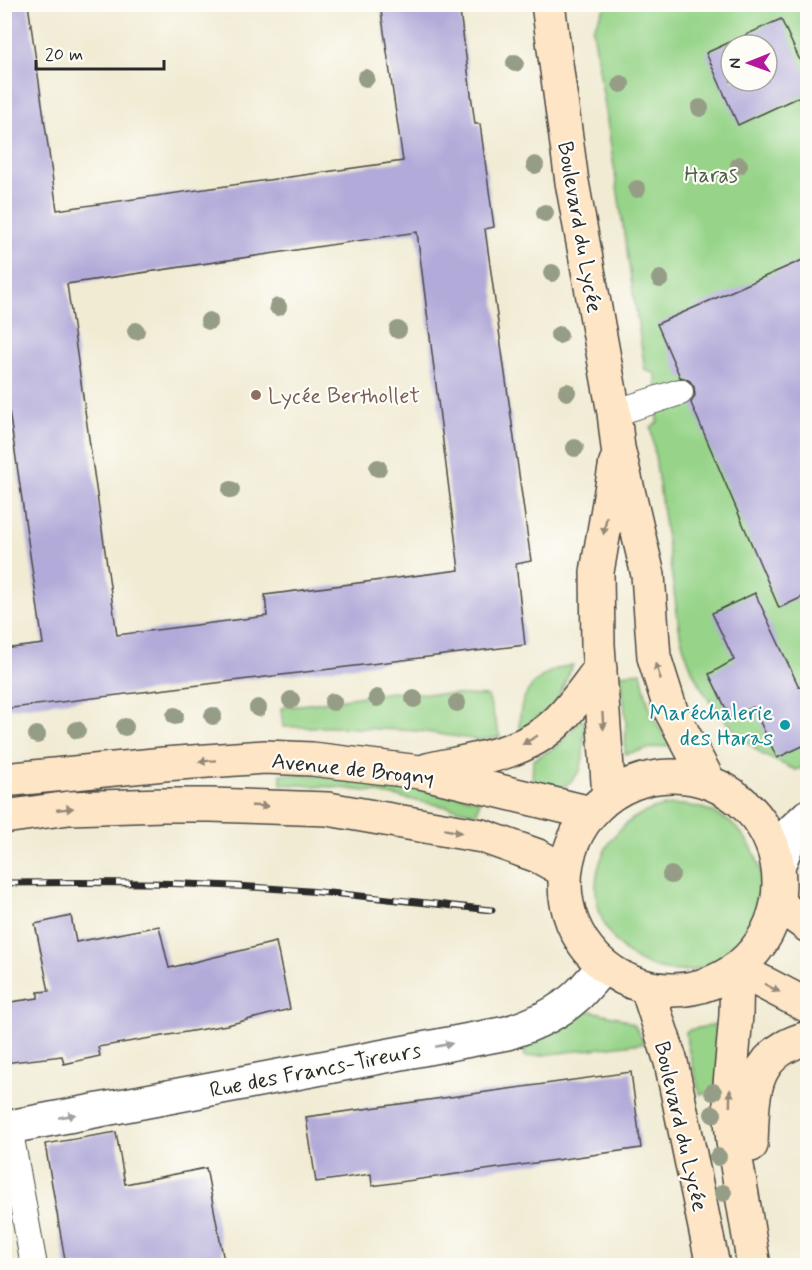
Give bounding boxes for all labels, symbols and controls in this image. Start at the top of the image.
scale bar [36,33,164,71]
north arrow [719,33,779,93]
text: 20 m [45,43,83,67]
text: N [725,58,746,69]
street label: Boulevard du Lycée [550,139,608,316]
park label: Haras [684,162,738,190]
place label: Lycée Berthollet [268,383,420,411]
marker: Lycée Berthollet [249,388,263,402]
one-way arrow [600,517,609,536]
one-way arrow [653,662,663,680]
place label: Maréchalerie des Haras [650,700,773,753]
one-way arrow [599,711,608,730]
marker: Maréchalerie des Haras [778,718,792,732]
one-way arrow [522,735,538,746]
street label: Avenue de Brogny [270,748,435,793]
one-way arrow [197,756,216,766]
one-way arrow [251,801,270,811]
one-way arrow [56,804,75,814]
one-way arrow [444,827,463,836]
one-way arrow [764,983,781,992]
street label: Rue des Francs-Tireurs [207,1037,424,1105]
street label: Boulevard du Lycée [647,1039,713,1214]
one-way arrow [435,1040,454,1049]
one-way arrow [725,1089,735,1108]
one-way arrow [58,1111,77,1120]

